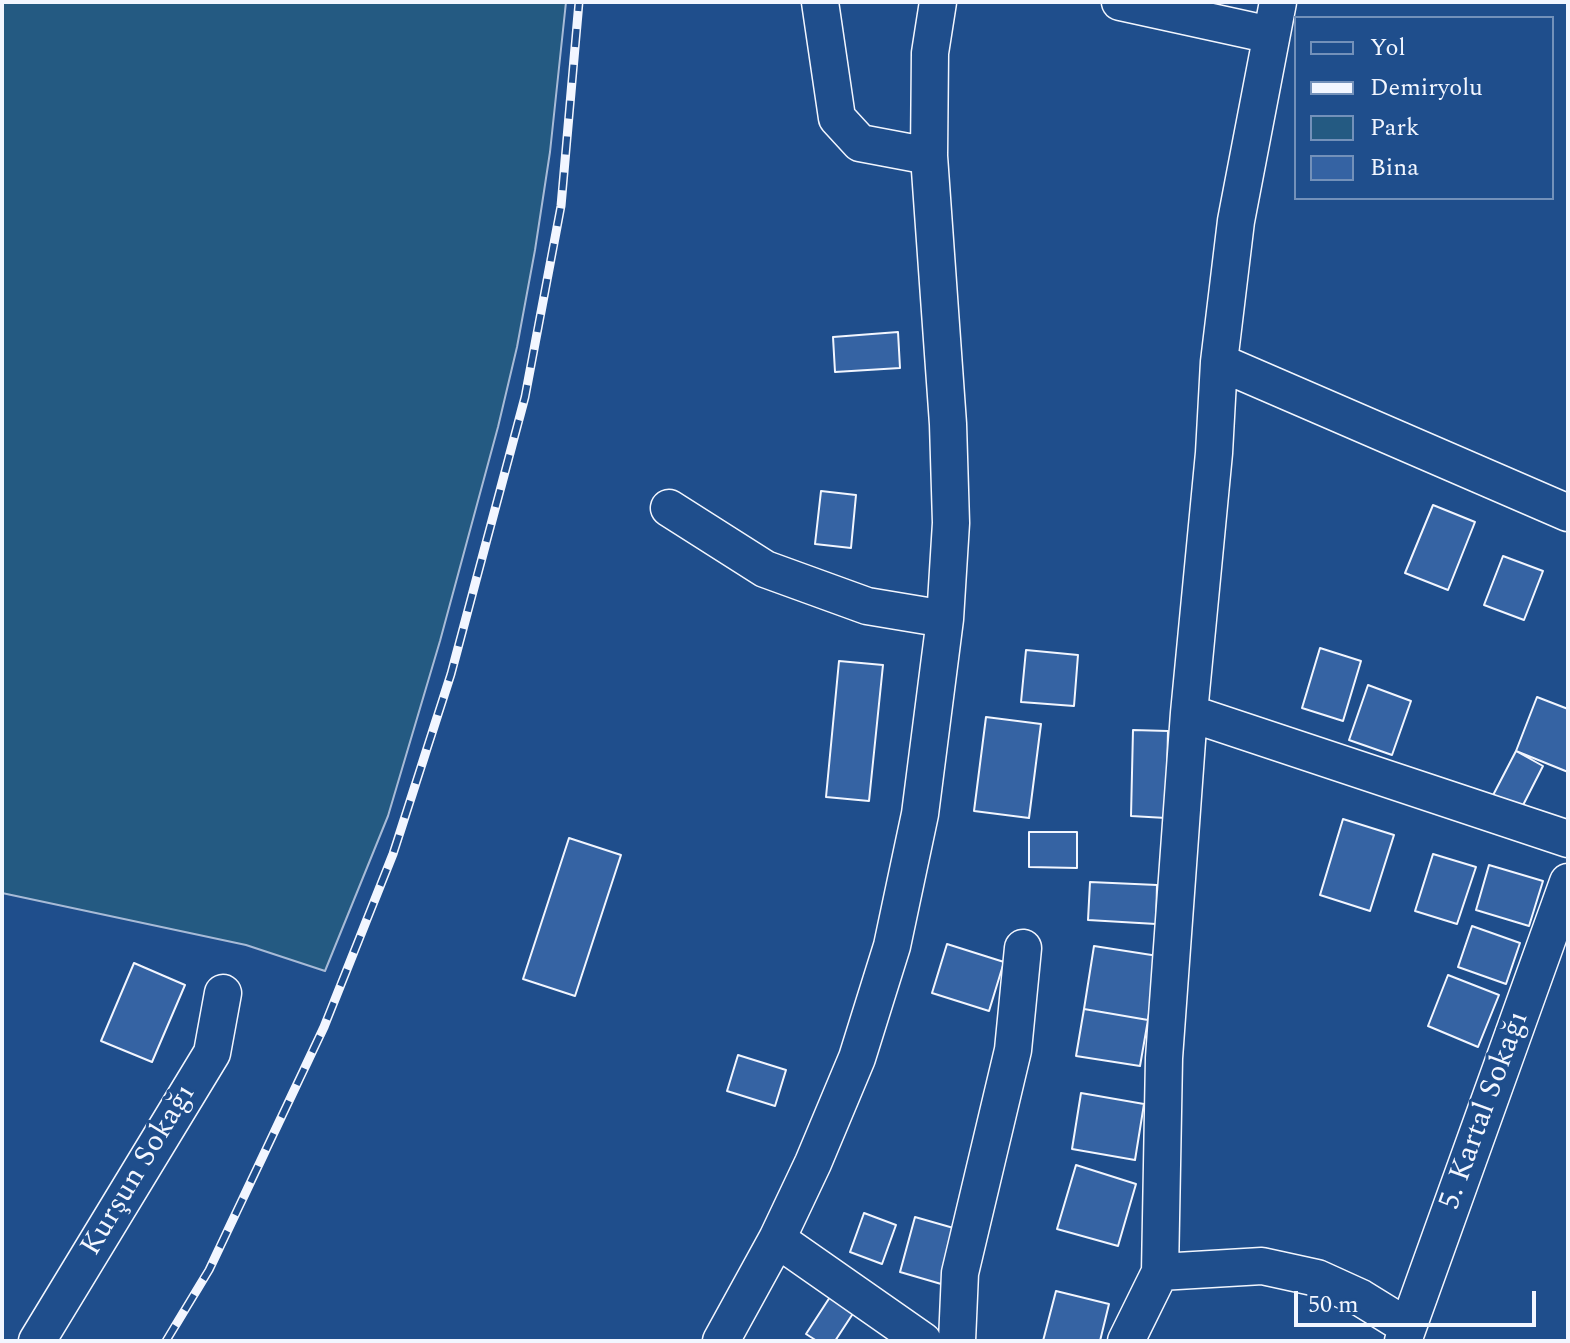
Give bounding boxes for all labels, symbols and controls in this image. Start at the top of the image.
legend [1294,16,1554,200]
text: Yol [1370,30,1406,66]
text: Demiryolu [1370,70,1483,106]
text: Park [1370,110,1420,146]
text: Bina [1370,150,1419,186]
street label: 5. Kartal Sokağı [1433,1007,1539,1215]
street label: Kurşun Sokağı [75,1079,205,1263]
scale bar [1298,1275,1540,1325]
text: 50 m [1308,1287,1359,1323]

